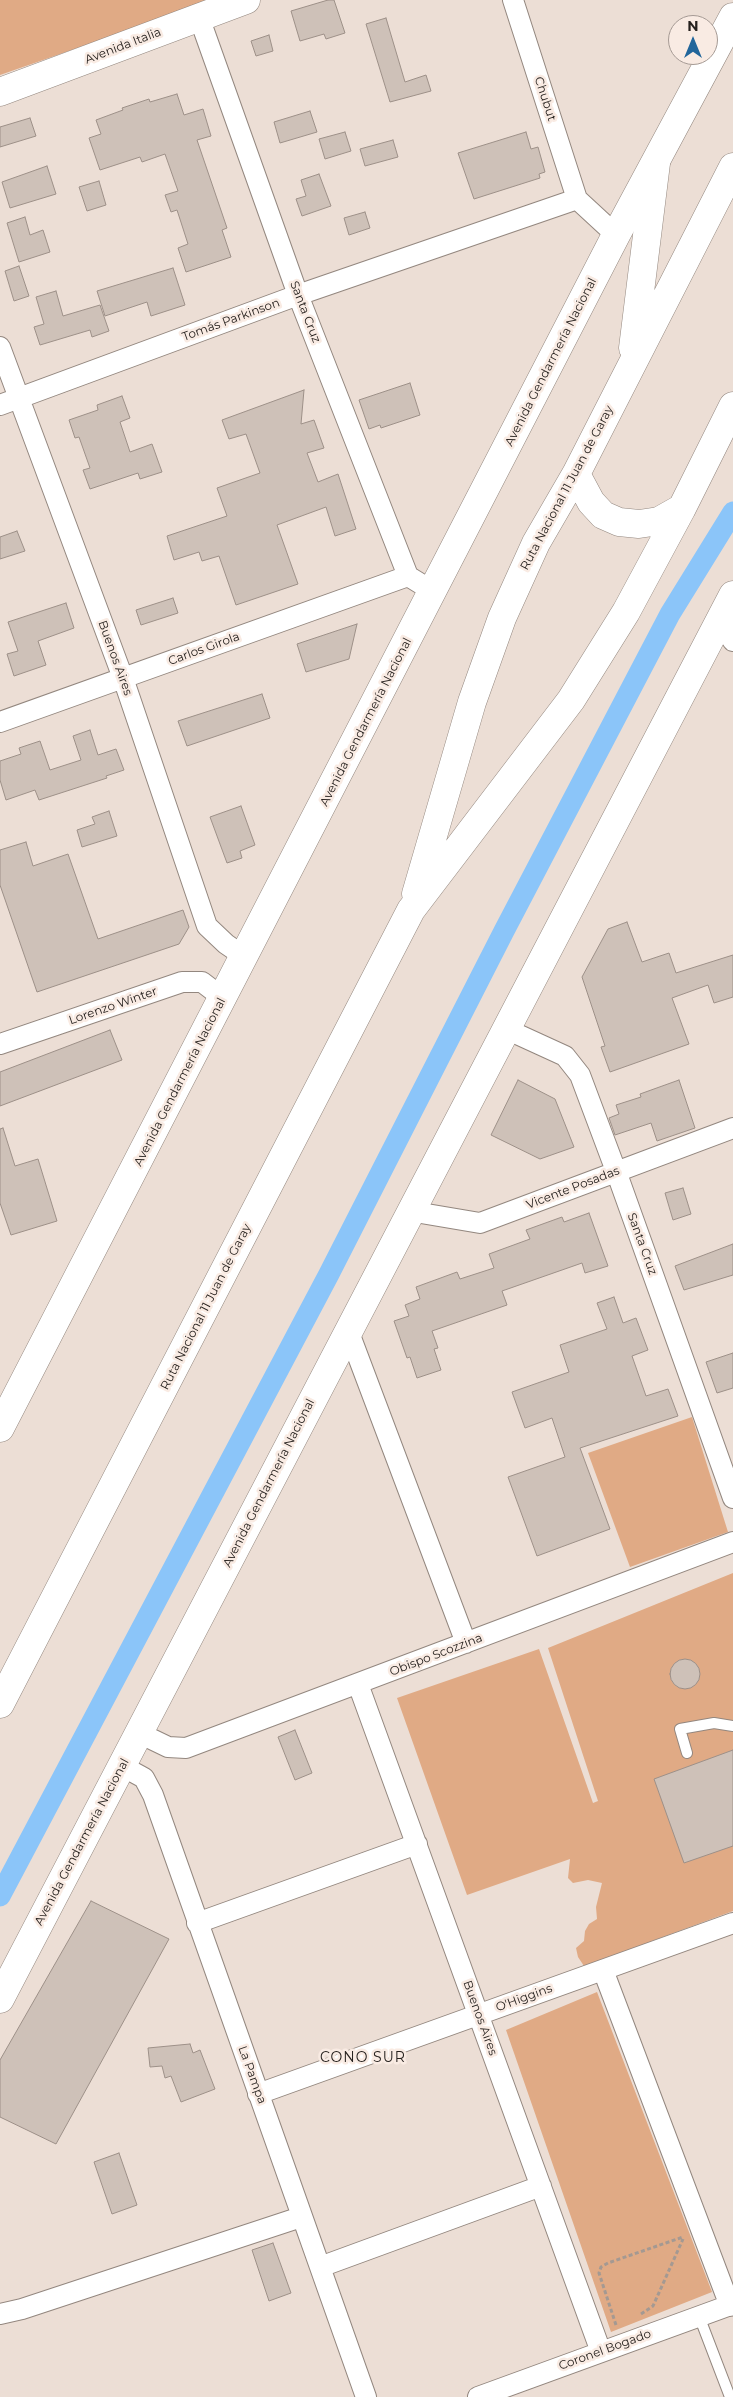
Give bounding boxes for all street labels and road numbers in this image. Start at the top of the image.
street label: Avenida Italia [83,25,163,67]
street label: Chubut [531,75,559,123]
street label: Avenida Gendarmería Nacional [502,275,600,449]
street label: Santa Cruz [287,279,323,345]
street label: Tomás Parkinson [180,296,282,344]
street label: Ruta Nacional 11 Juan de Garay [517,403,617,573]
street label: Buenos Aires [95,619,135,697]
street label: Carlos Girola [166,629,242,669]
street label: Avenida Gendarmería Nacional [317,635,415,809]
street label: Lorenzo Winter [67,984,159,1028]
street label: Avenida Gendarmería Nacional [131,995,229,1169]
street label: Vicente Posadas [524,1164,622,1212]
street label: Santa Cruz [624,1211,660,1277]
street label: Ruta Nacional 11 Juan de Garay [158,1222,254,1392]
street label: Avenida Gendarmería Nacional [220,1396,318,1570]
street label: Obispo Scozzina [388,1631,484,1679]
street label: Avenida Gendarmería Nacional [32,1756,132,1928]
street label: Buenos Aires [460,1979,500,2057]
street label: O'Higgins [494,1981,554,2015]
street label: La Pampa [235,2044,269,2106]
street label: Coronel Bogado [557,2327,653,2373]

